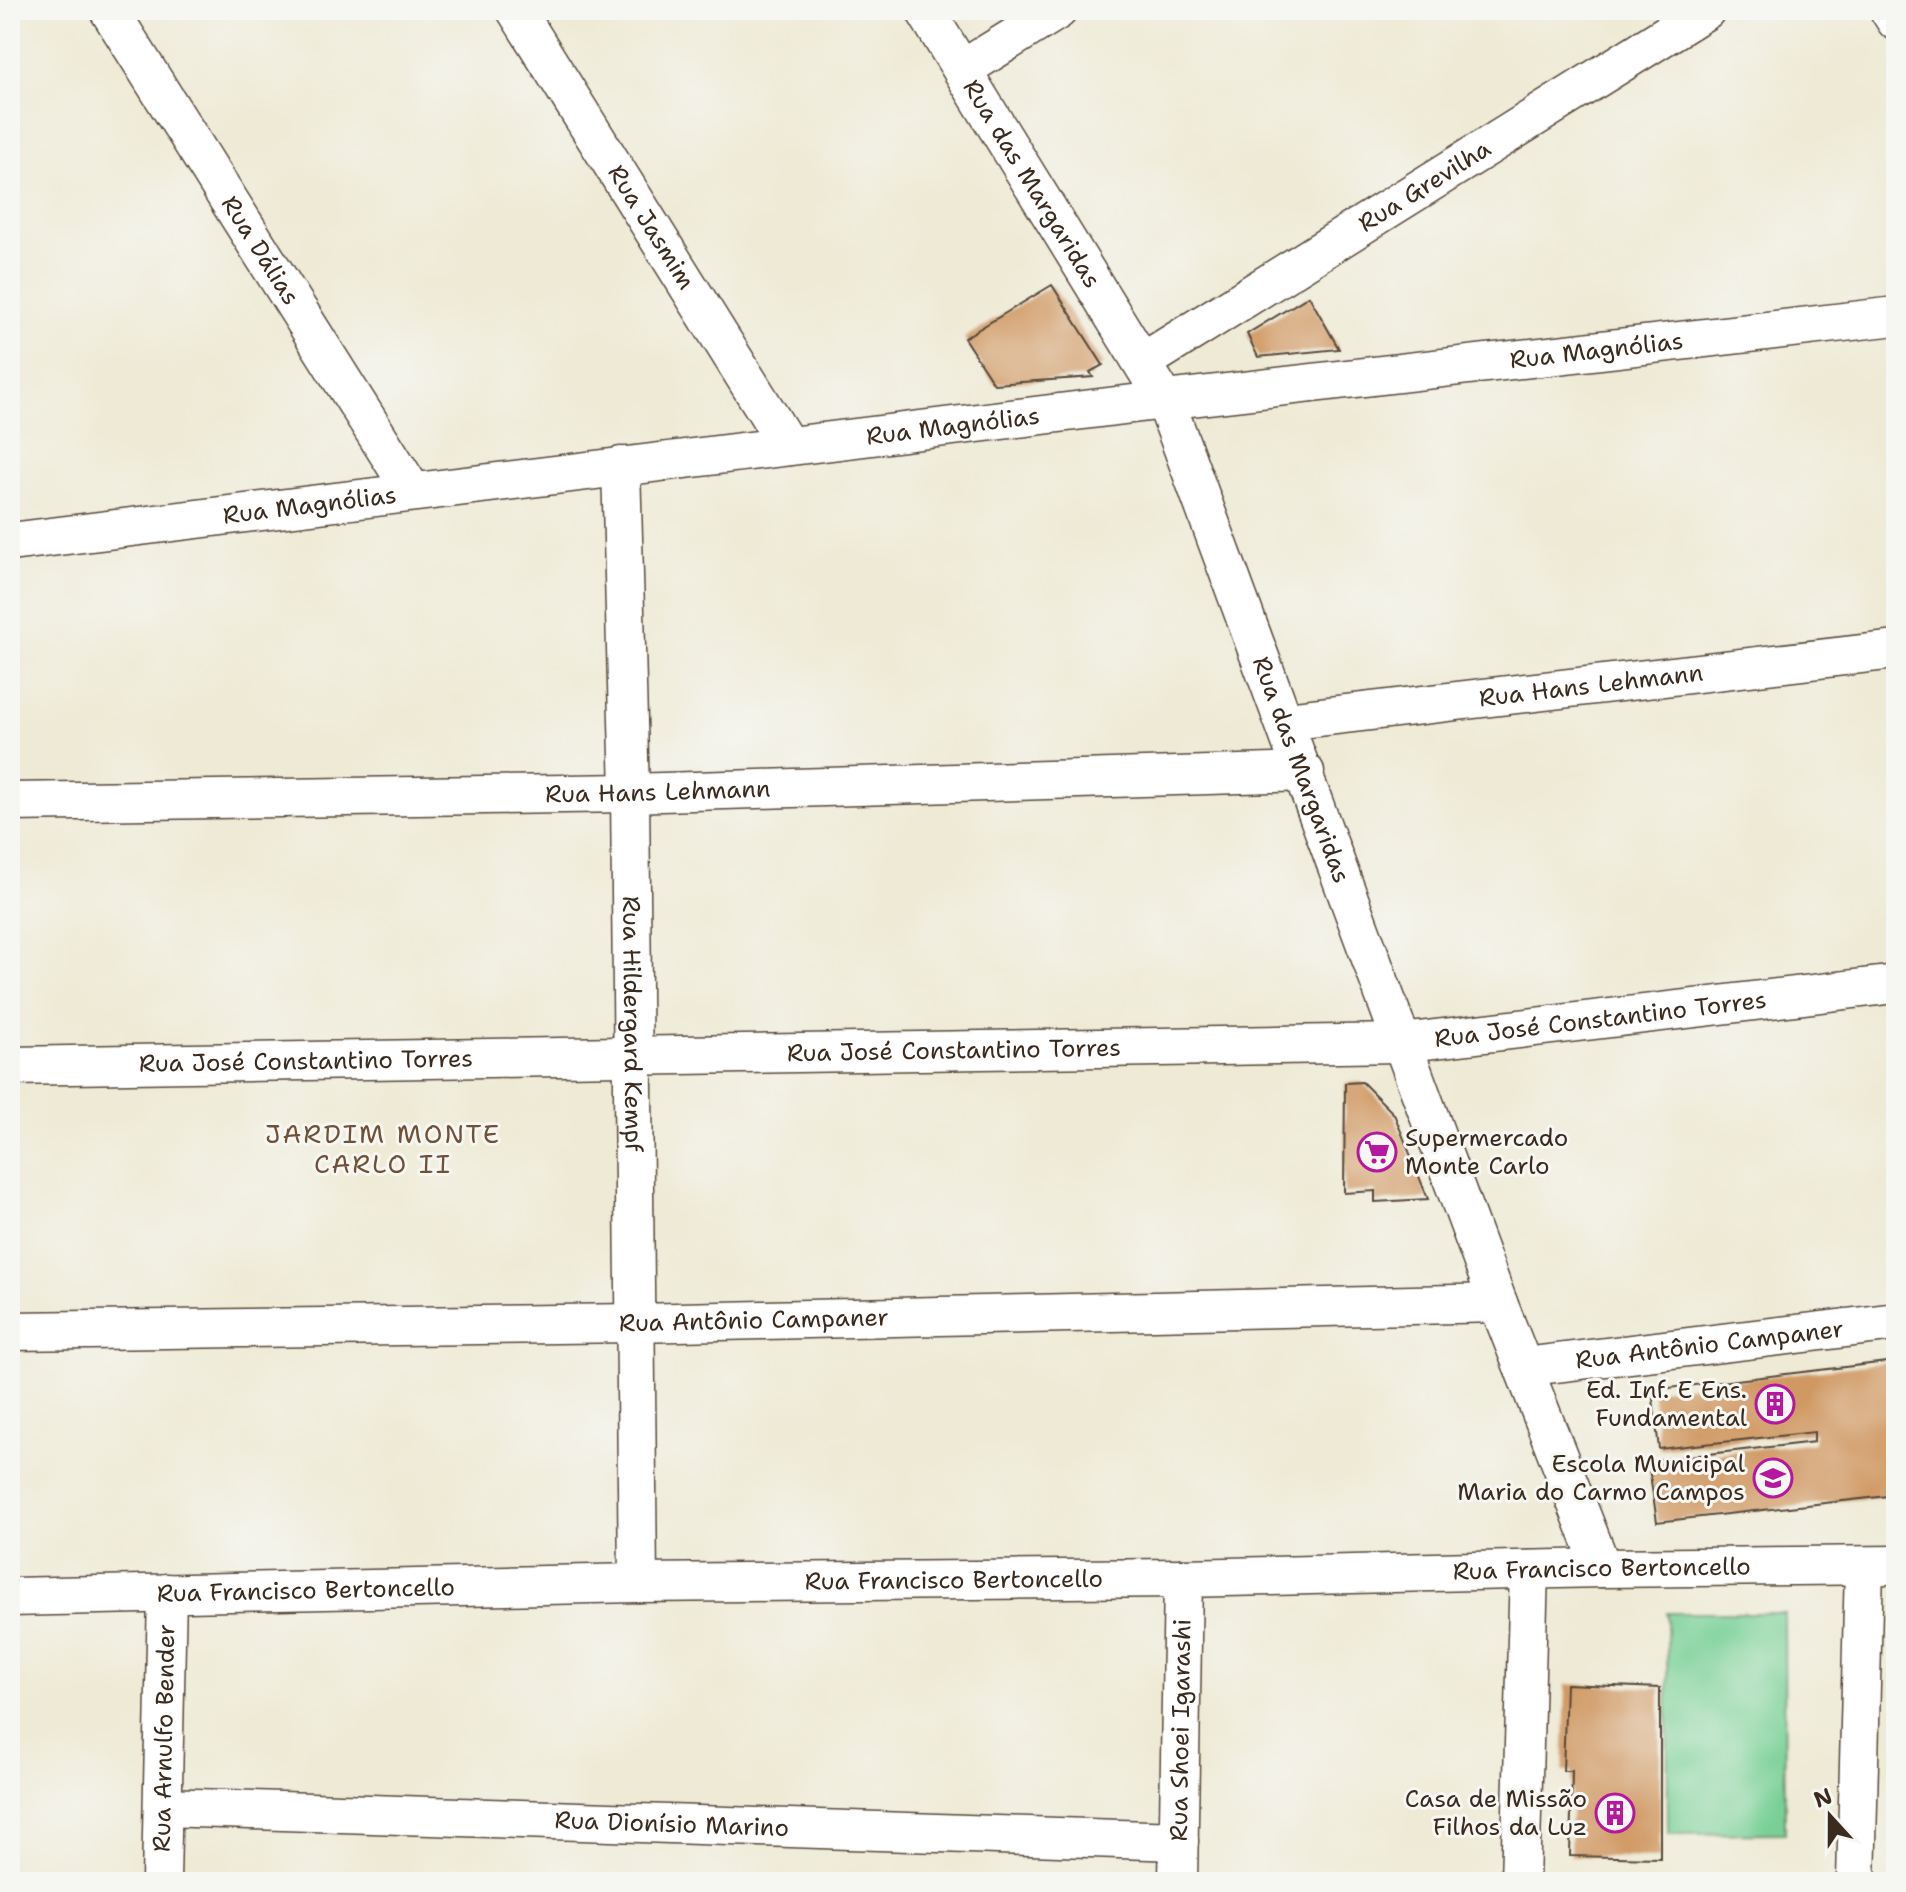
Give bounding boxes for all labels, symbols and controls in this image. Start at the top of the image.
street label: Rua das Margaridas [956,73,1108,294]
street label: Rua Grevilha [1352,133,1497,239]
street label: Rua Jasmim [601,159,702,296]
street label: Rua Dálias [214,190,307,311]
street label: Rua Magnólias [1508,325,1685,376]
street label: Rua Magnólias [864,400,1041,453]
street label: Rua Magnólias [221,479,398,532]
street label: Rua das Margaridas [1245,652,1358,887]
street label: Rua Hans Lehmann [1477,657,1705,714]
street label: Rua Hans Lehmann [545,773,771,810]
street label: Rua Hildergard Kempf [615,896,650,1153]
street label: Rua José Constantino Torres [1433,984,1768,1055]
street label: Rua José Constantino Torres [786,1032,1121,1069]
street label: Rua José Constantino Torres [139,1042,473,1080]
district label: JARDIM MONTE CARLO II [265,1116,501,1181]
place label: Supermercado Monte Carlo [1405,1122,1568,1182]
supermarket icon: Supermercado Monte Carlo [1356,1131,1398,1173]
street label: Rua Antônio Campaner [619,1301,889,1339]
street label: Rua Antônio Campaner [1574,1312,1846,1377]
place label: Ed. Inf. E Ens. Fundamental [1586,1374,1748,1434]
building icon: Ed. Inf. E Ens. Fundamental [1754,1383,1796,1425]
place label: Escola Municipal Maria do Carmo Campos [1457,1448,1746,1508]
school or university icon: Escola Municipal Maria do Carmo Campos [1752,1457,1794,1499]
street label: Rua Francisco Bertoncello [1452,1550,1751,1588]
street label: Rua Francisco Bertoncello [805,1563,1103,1597]
street label: Rua Francisco Bertoncello [157,1571,455,1610]
street label: Rua Shoei Igarashi [1163,1618,1198,1842]
street label: Rua Arnulfo Bender [146,1624,182,1852]
north arrow [1790,1776,1870,1856]
text: N [1810,1781,1836,1814]
place label: Casa de Missão Filhos da Luz [1405,1783,1587,1843]
building icon: Casa de Missão Filhos da Luz [1594,1792,1636,1834]
street label: Rua Dionísio Marino [554,1804,789,1844]

